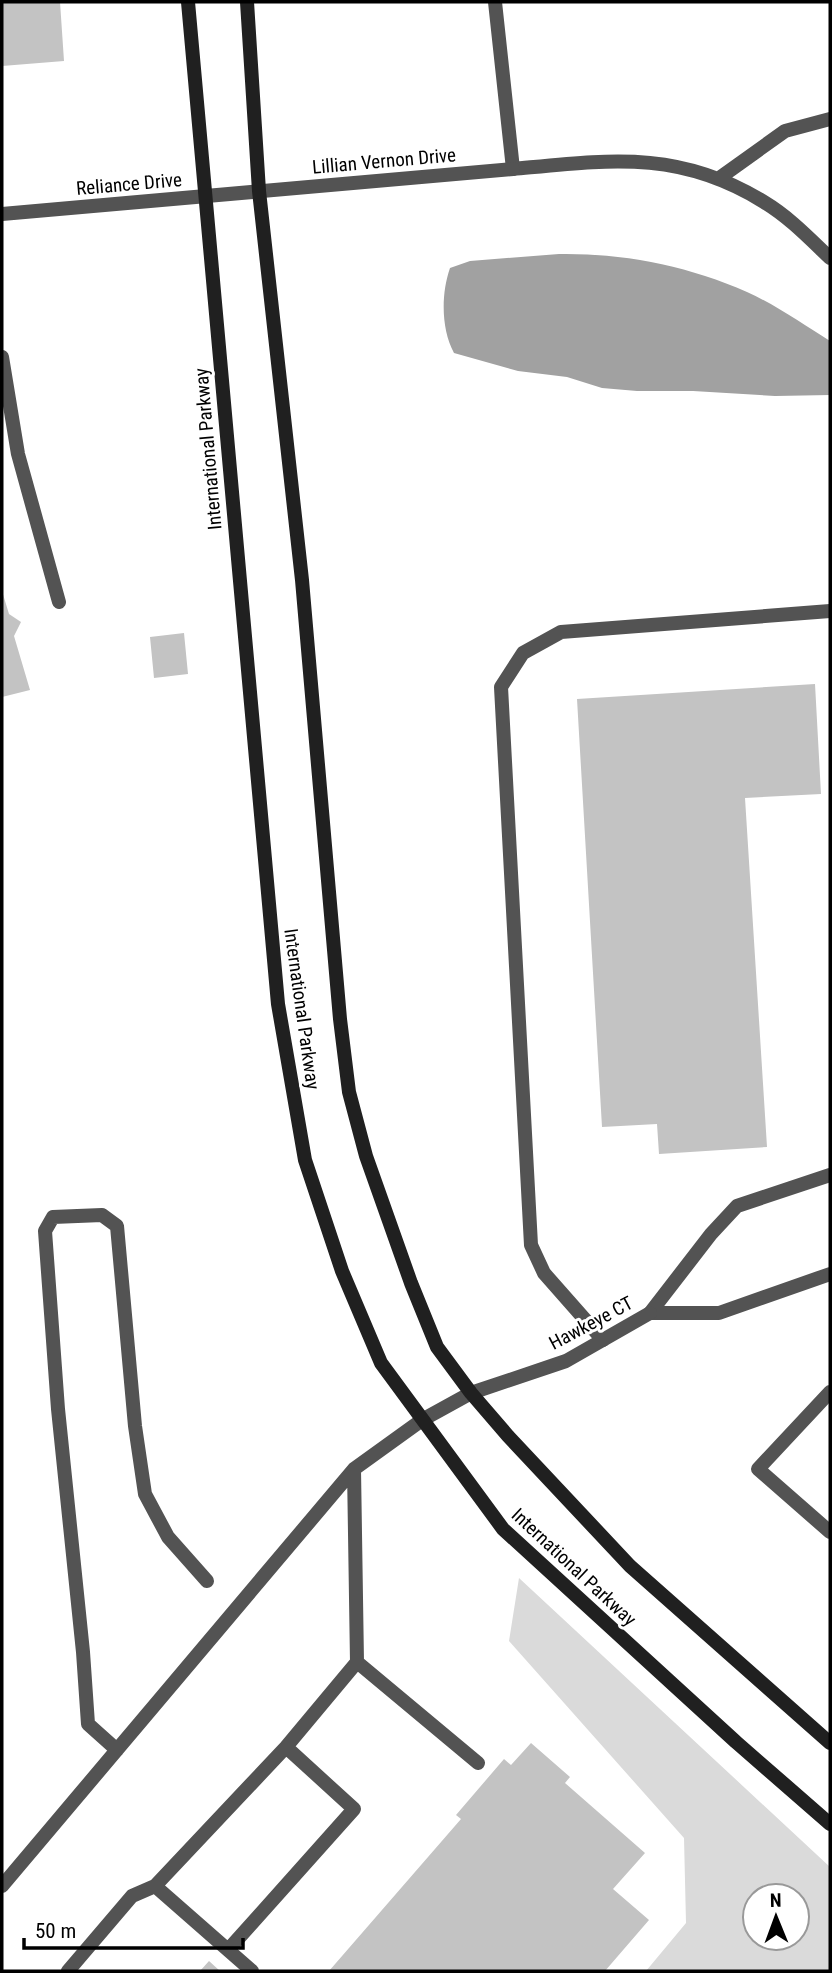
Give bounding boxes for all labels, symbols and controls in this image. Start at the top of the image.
street label: Lillian Vernon Drive [311,143,457,179]
street label: Reliance Drive [75,168,183,200]
street label: International Parkway [189,367,227,531]
street label: International Parkway [279,927,325,1091]
street label: Hawkeye CT [545,1291,637,1355]
street label: International Parkway [507,1503,641,1631]
north arrow [741,1882,811,1952]
text: N [770,1889,782,1912]
scale bar [24,1906,243,1950]
text: 50 m [35,1919,76,1943]

